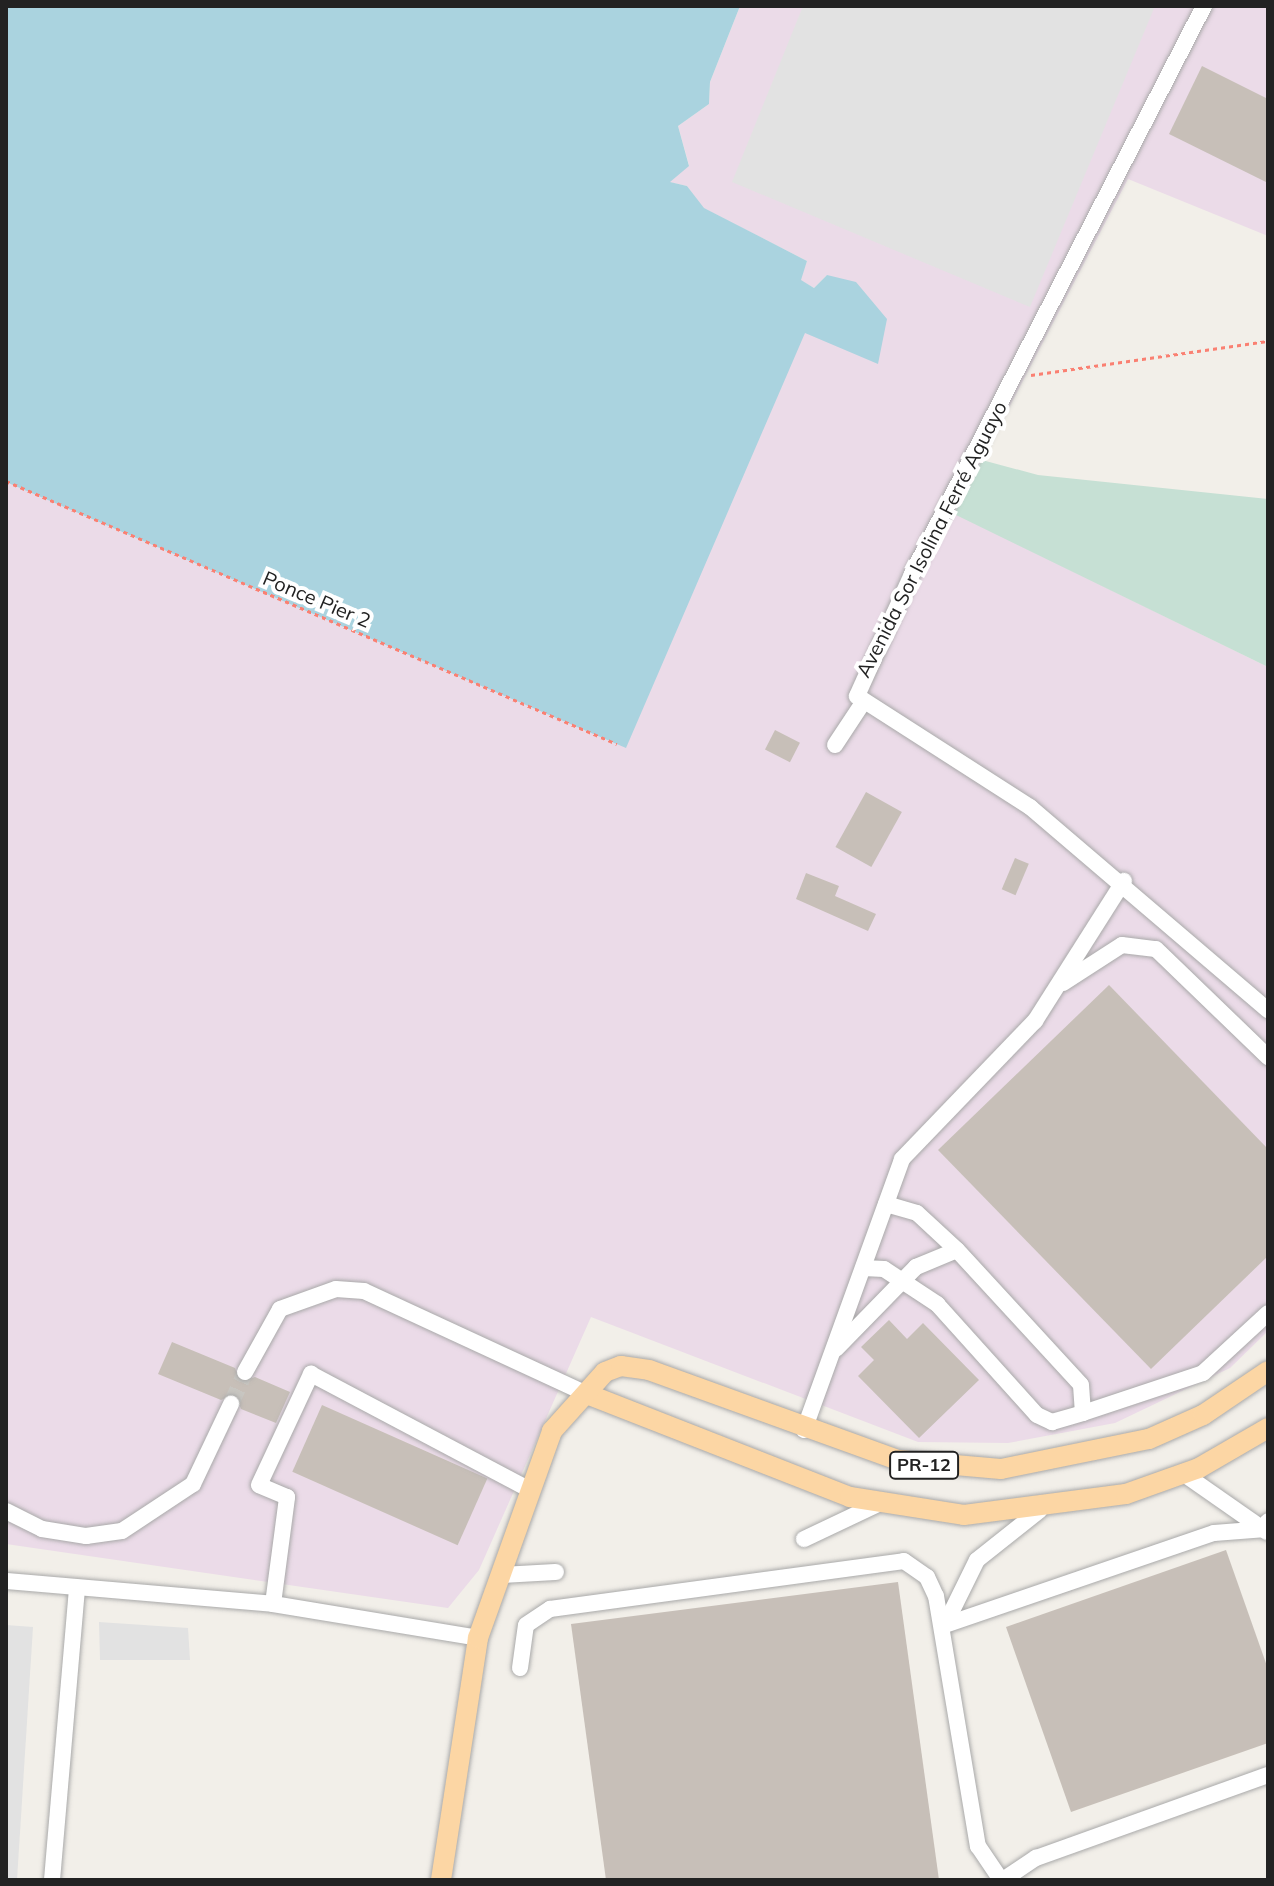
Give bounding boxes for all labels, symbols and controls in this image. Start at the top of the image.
street label: Avenida Sor Isolina Ferré Aguayo [851,397,1011,681]
street label: Ponce Pier 2 [260,566,374,632]
road number: PR-12 [888,1451,960,1479]

